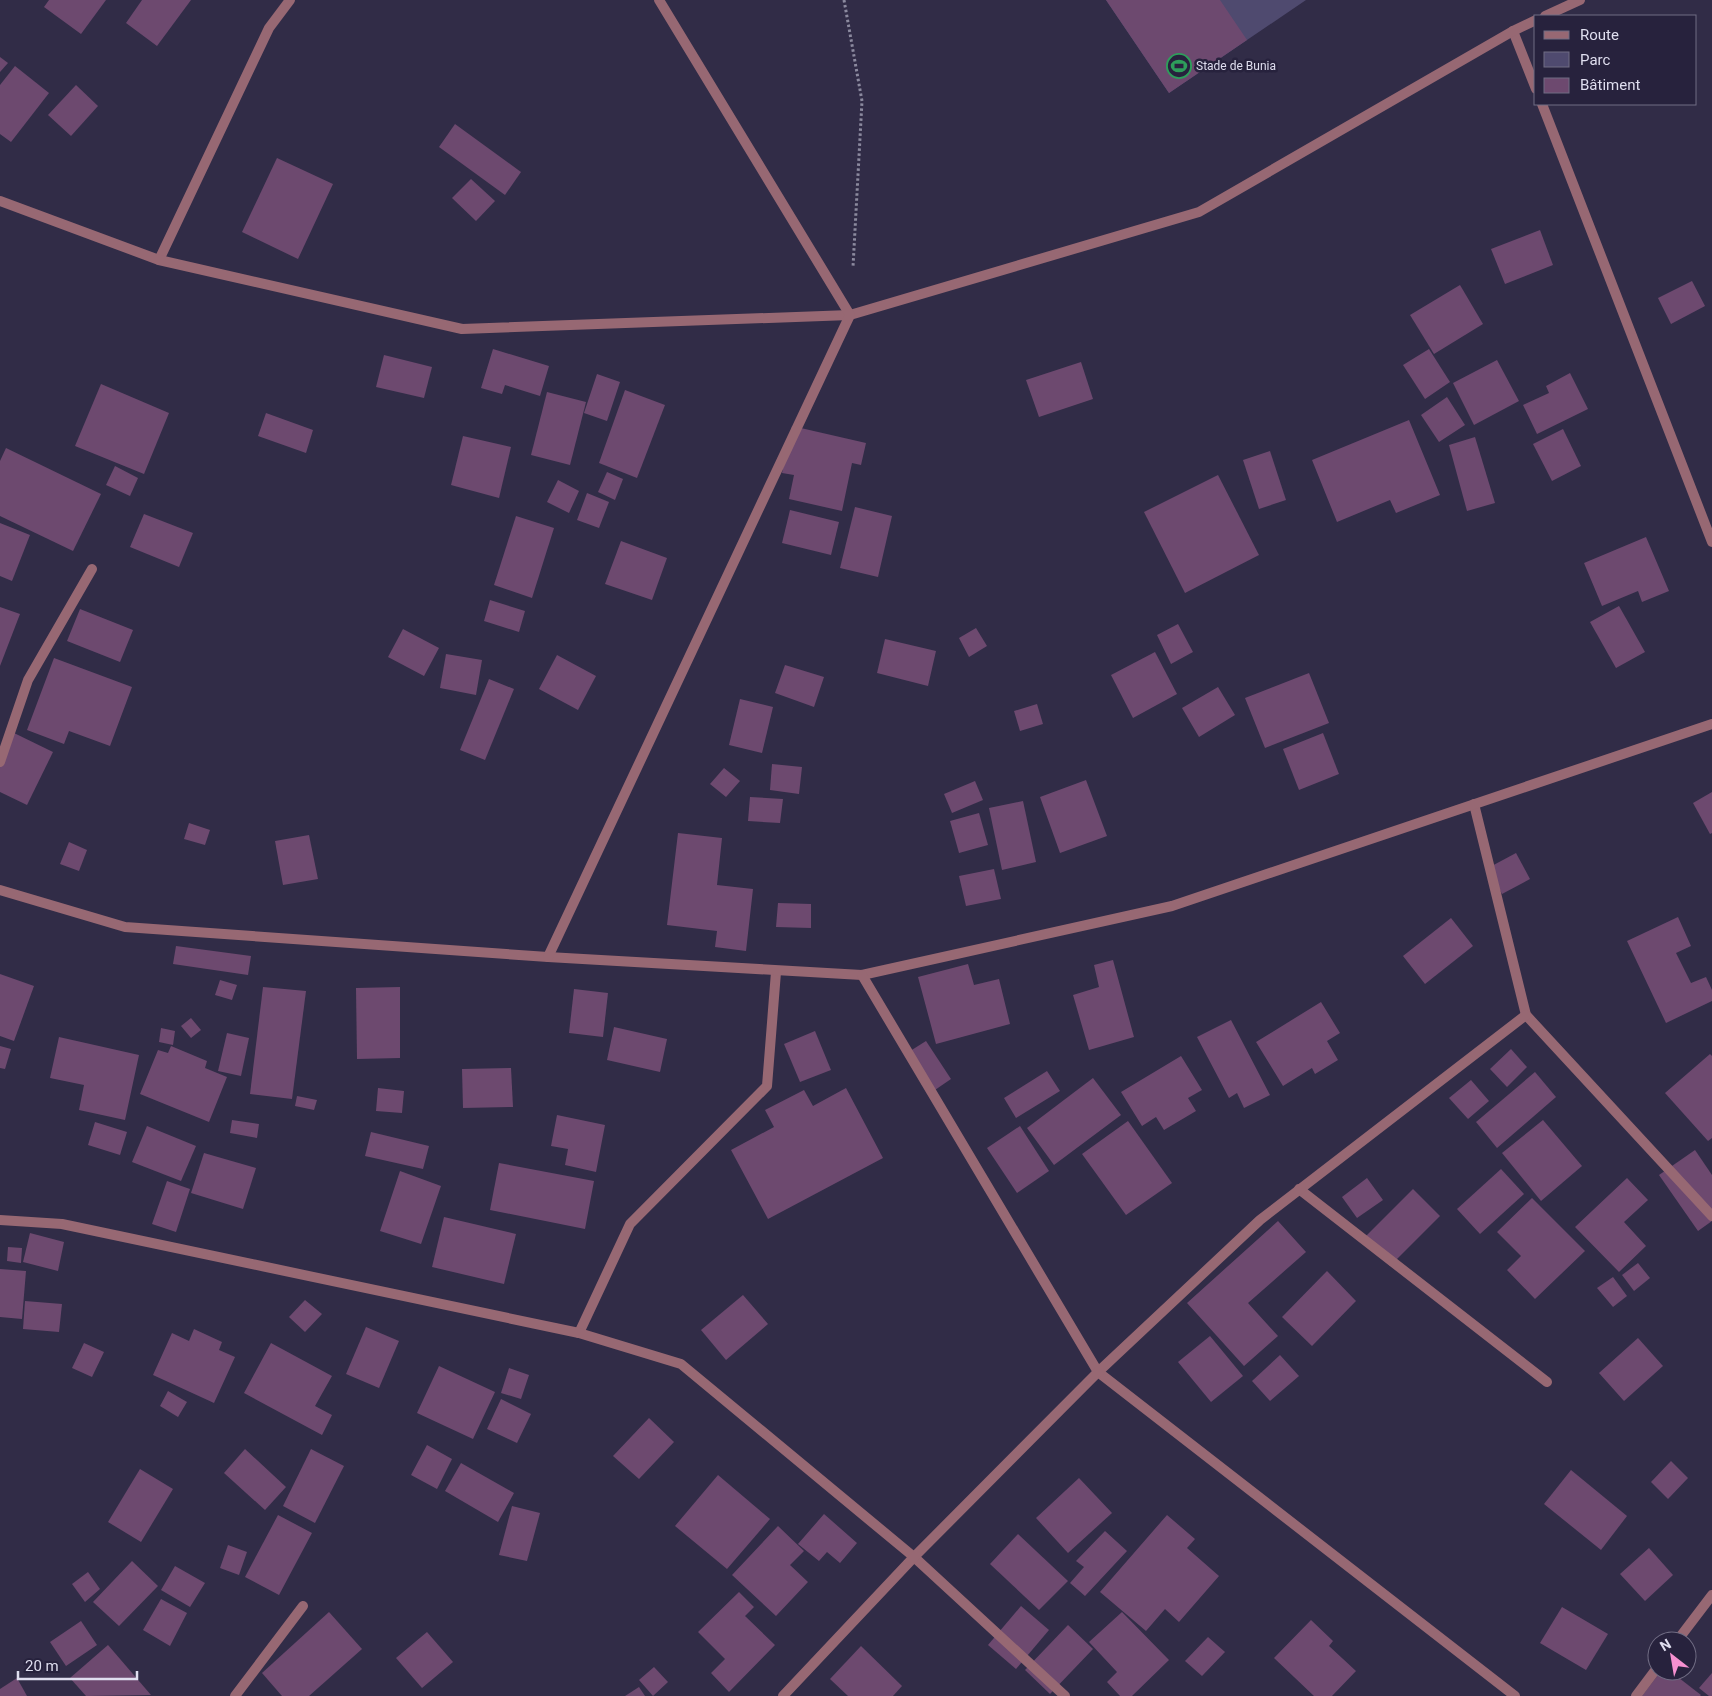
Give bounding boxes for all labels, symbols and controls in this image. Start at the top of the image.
legend [1534,15,1697,105]
text: Route [1580,26,1619,44]
text: Parc [1580,51,1610,69]
sports icon: Stade de Bunia [1166,53,1192,79]
place label: Stade de Bunia [1196,59,1276,73]
text: Bâtiment [1580,76,1640,94]
north arrow [1647,1631,1697,1681]
text: N [1657,1635,1674,1654]
scale bar [18,1648,136,1680]
text: 20 m [25,1657,59,1675]

